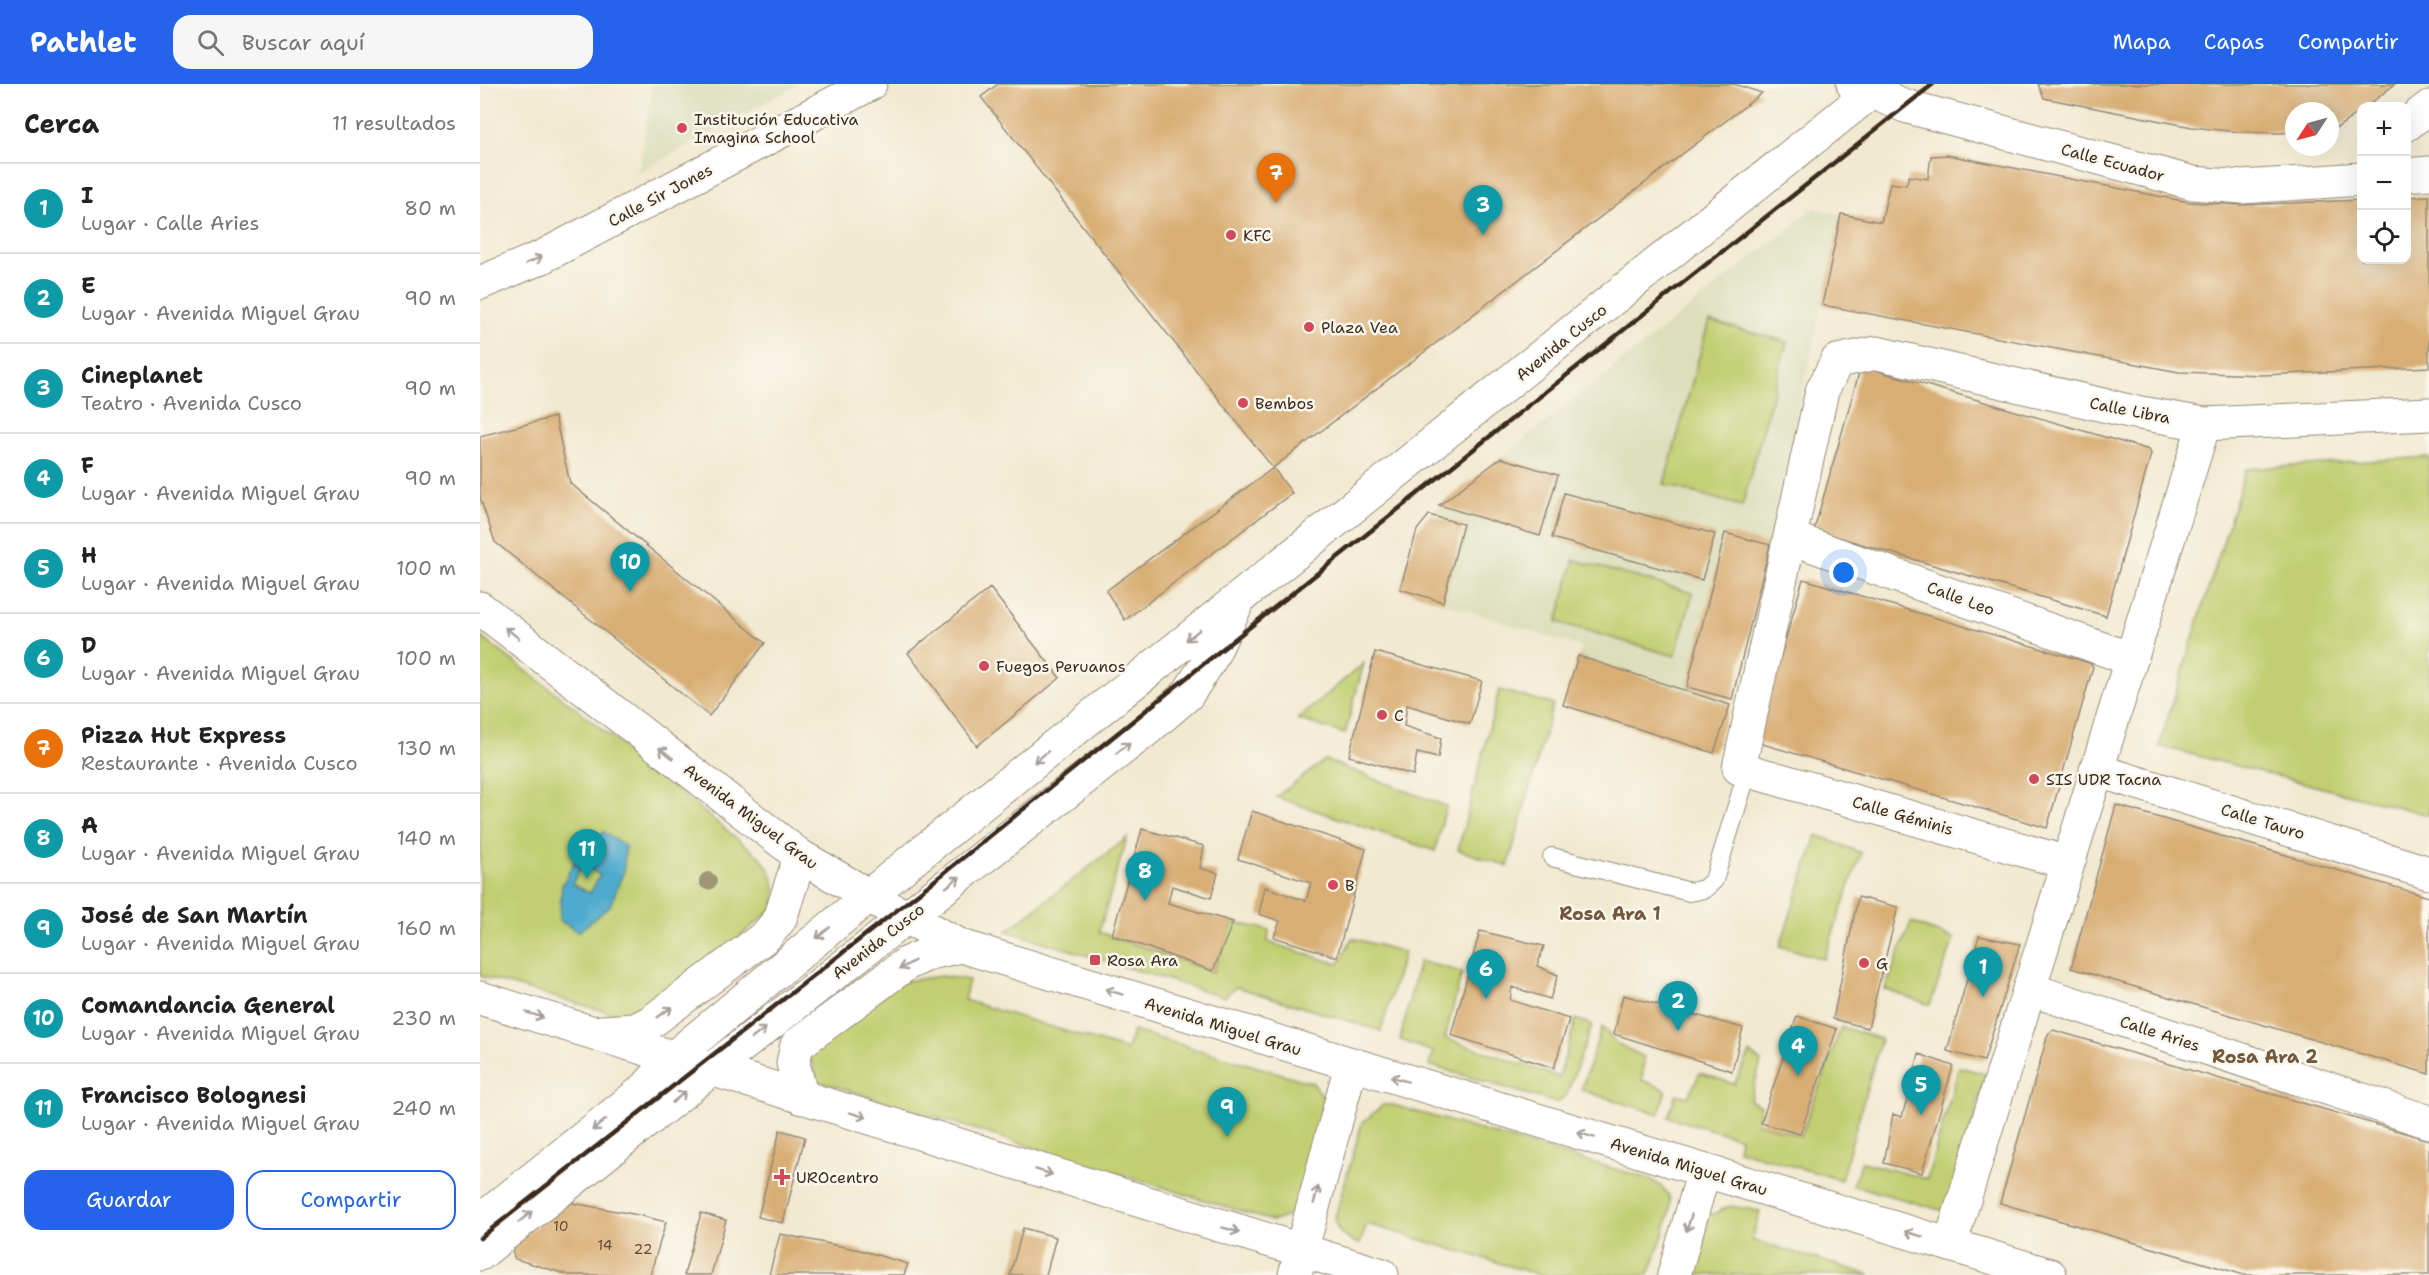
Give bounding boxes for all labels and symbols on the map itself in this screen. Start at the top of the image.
north arrow [2285,102,2339,156]
place label: Institución Educativa Imagina School [694,109,859,148]
marker: Institución Educativa Imagina School [675,121,689,135]
street label: Calle Ecuador [2059,139,2167,186]
pin: 7 [1256,154,1296,203]
street label: Calle Sir Jones [604,159,716,232]
pin: 3 [1464,186,1502,235]
place label: KFC [1243,225,1272,246]
marker: KFC [1224,228,1238,242]
one-way arrow [524,254,543,265]
street label: Avenida Cusco [1511,299,1611,386]
place label: Plaza Vea [1321,317,1398,338]
marker: Plaza Vea [1302,320,1316,334]
street label: Calle Libra [2088,392,2172,429]
place label: Bembos [1255,393,1314,414]
marker: Bembos [1236,396,1250,410]
pin: 10 [610,542,650,592]
your location [1829,558,1858,587]
street label: Calle Leo [1924,577,1998,620]
one-way arrow [504,627,520,640]
one-way arrow [1186,628,1202,641]
place label: Fuegos Peruanos [996,656,1126,677]
marker: Fuegos Peruanos [977,659,991,673]
place label: C [1394,705,1404,726]
marker: C [1375,708,1389,722]
one-way arrow [1115,742,1131,755]
one-way arrow [659,746,675,759]
one-way arrow [1033,750,1049,763]
street label: Avenida Miguel Grau [679,759,822,874]
place label: SIS UDR Tacna [2046,769,2161,790]
marker: SIS UDR Tacna [2027,772,2041,786]
street label: Calle Géminis [1850,791,1956,840]
street label: Calle Tauro [2218,799,2307,844]
pin: 11 [568,830,606,879]
pin: 8 [1126,852,1164,901]
place label: B [1345,875,1354,896]
one-way arrow [945,876,961,889]
marker: B [1326,878,1340,892]
street label: Avenida Cusco [828,899,929,984]
district label: Rosa Ara 1 [1559,902,1661,926]
one-way arrow [816,926,831,940]
pin: 1 [1964,948,2002,997]
place label: Rosa Ara [1107,950,1178,971]
pin: 6 [1466,950,1506,999]
marker: Rosa Ara [1088,953,1102,967]
place label: G [1876,953,1888,974]
marker: G [1857,956,1871,970]
one-way arrow [899,959,916,971]
pin: 2 [1658,982,1698,1031]
one-way arrow [1105,986,1124,997]
street label: Avenida Miguel Grau [1142,993,1304,1060]
one-way arrow [656,1006,673,1018]
one-way arrow [525,1010,544,1021]
street label: Calle Aries [2117,1011,2203,1056]
pin: 4 [1778,1026,1818,1076]
one-way arrow [750,1027,766,1040]
district label: Rosa Ara 2 [2212,1045,2318,1069]
pin: 5 [1902,1066,1940,1115]
one-way arrow [1390,1073,1409,1084]
pin: 9 [1208,1088,1246,1137]
one-way arrow [671,1090,687,1103]
one-way arrow [848,1110,867,1121]
one-way arrow [591,1119,607,1132]
one-way arrow [1577,1129,1596,1140]
street label: Avenida Miguel Grau [1608,1133,1770,1200]
place label: UROcentro [796,1167,879,1188]
one-way arrow [1034,1167,1053,1178]
marker: UROcentro [773,1168,791,1186]
one-way arrow [1311,1186,1323,1205]
one-way arrow [517,1210,533,1223]
one-way arrow [1683,1213,1694,1232]
house number: 10 [553,1217,569,1235]
one-way arrow [1221,1225,1240,1236]
one-way arrow [1905,1228,1924,1239]
house number: 14 [597,1236,613,1254]
house number: 22 [634,1240,652,1258]

